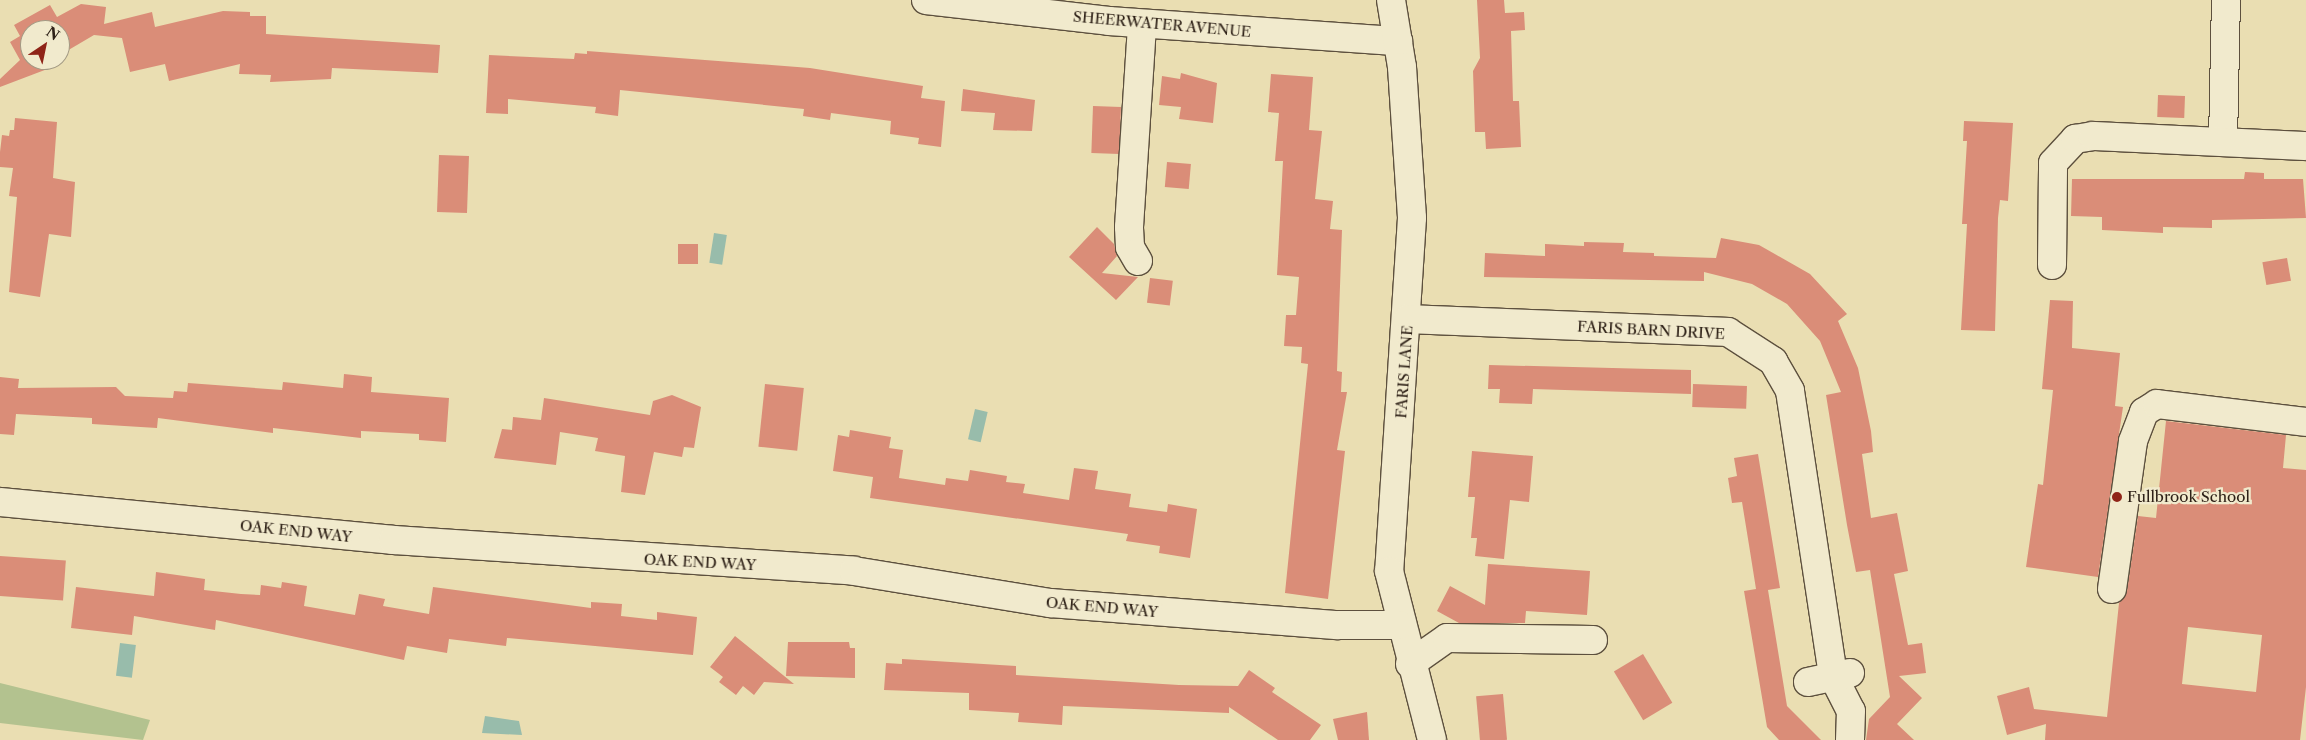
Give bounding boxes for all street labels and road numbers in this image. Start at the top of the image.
street label: SHEERWATER AVENUE [1072,7,1252,41]
street label: FARIS BARN DRIVE [1577,317,1725,343]
street label: FARIS LANE [1392,325,1416,419]
street label: OAK END WAY [239,516,353,546]
street label: OAK END WAY [643,550,757,574]
street label: OAK END WAY [1045,593,1159,621]

